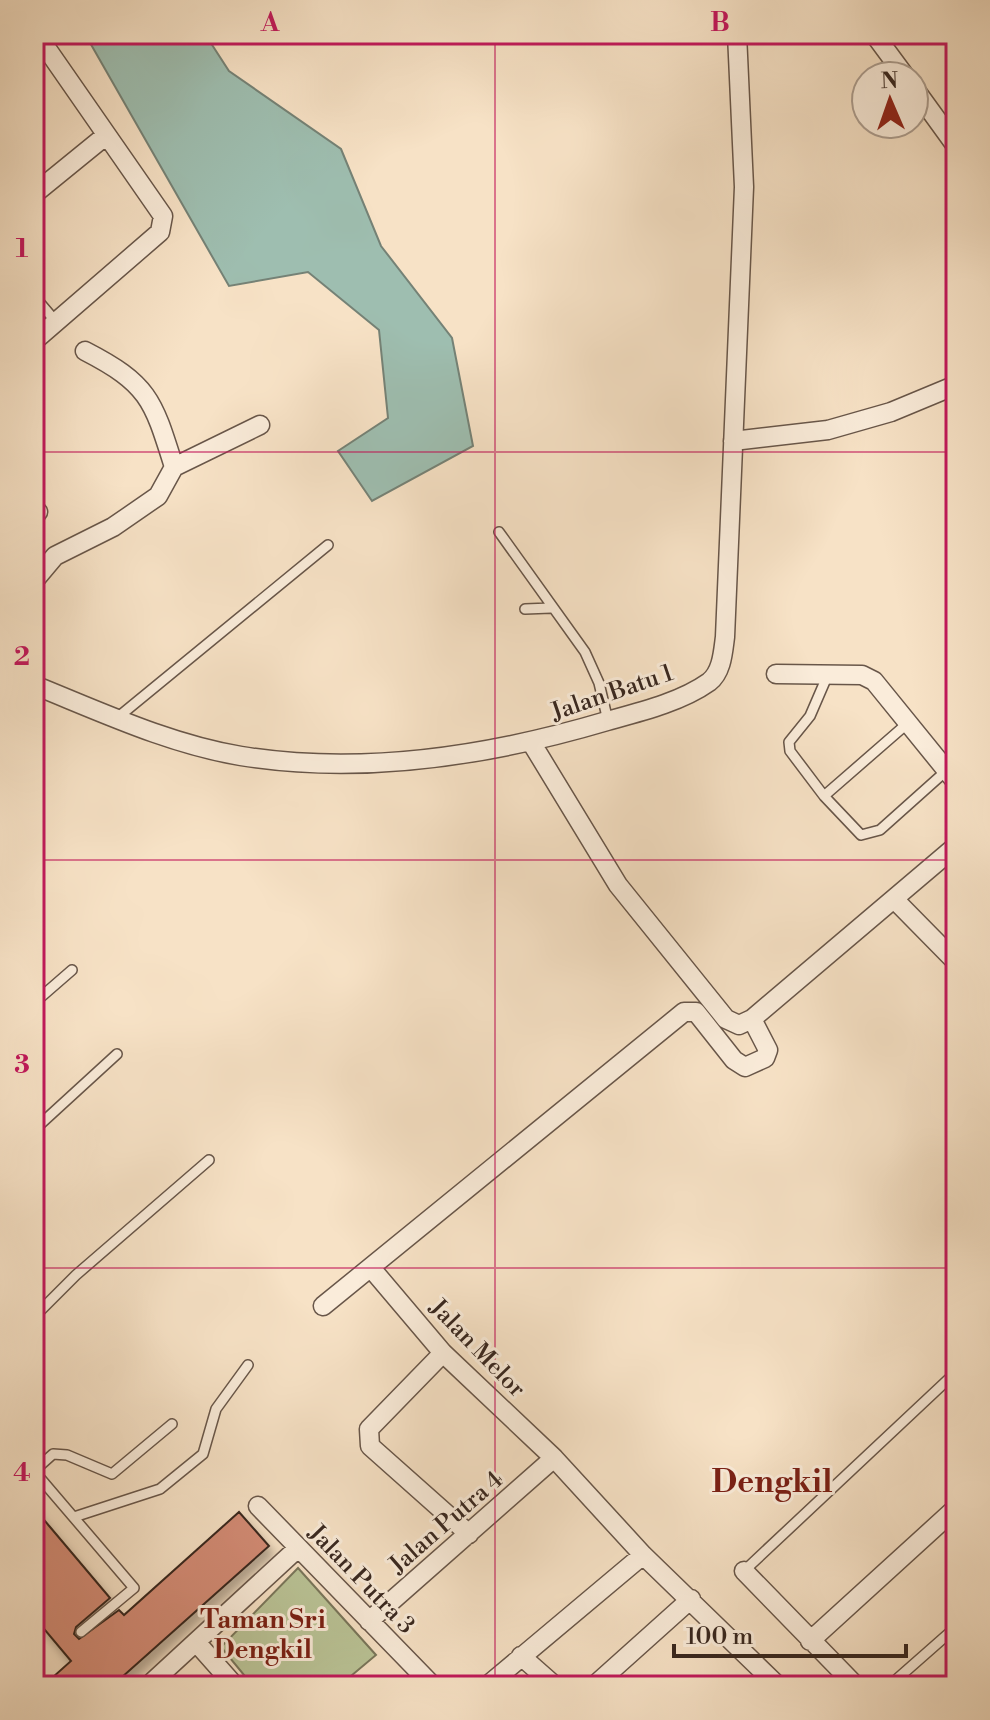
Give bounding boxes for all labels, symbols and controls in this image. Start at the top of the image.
text: A [260,7,280,39]
text: B [710,7,730,39]
north arrow [850,60,930,140]
text: N [880,68,899,95]
text: 1 [16,233,29,265]
text: 2 [14,641,30,673]
street label: Jalan Batu 1 [546,658,678,728]
text: 3 [14,1049,30,1081]
street label: Jalan Melor [422,1293,532,1404]
text: 4 [13,1457,31,1489]
district label: Dengkil [712,1462,833,1502]
street label: Jalan Putra 4 [383,1465,510,1581]
street label: Jalan Putra 3 [301,1518,421,1641]
district label: Taman Sri Dengkil [200,1604,326,1666]
scale bar [674,1608,906,1658]
text: 100 m [686,1622,753,1652]

